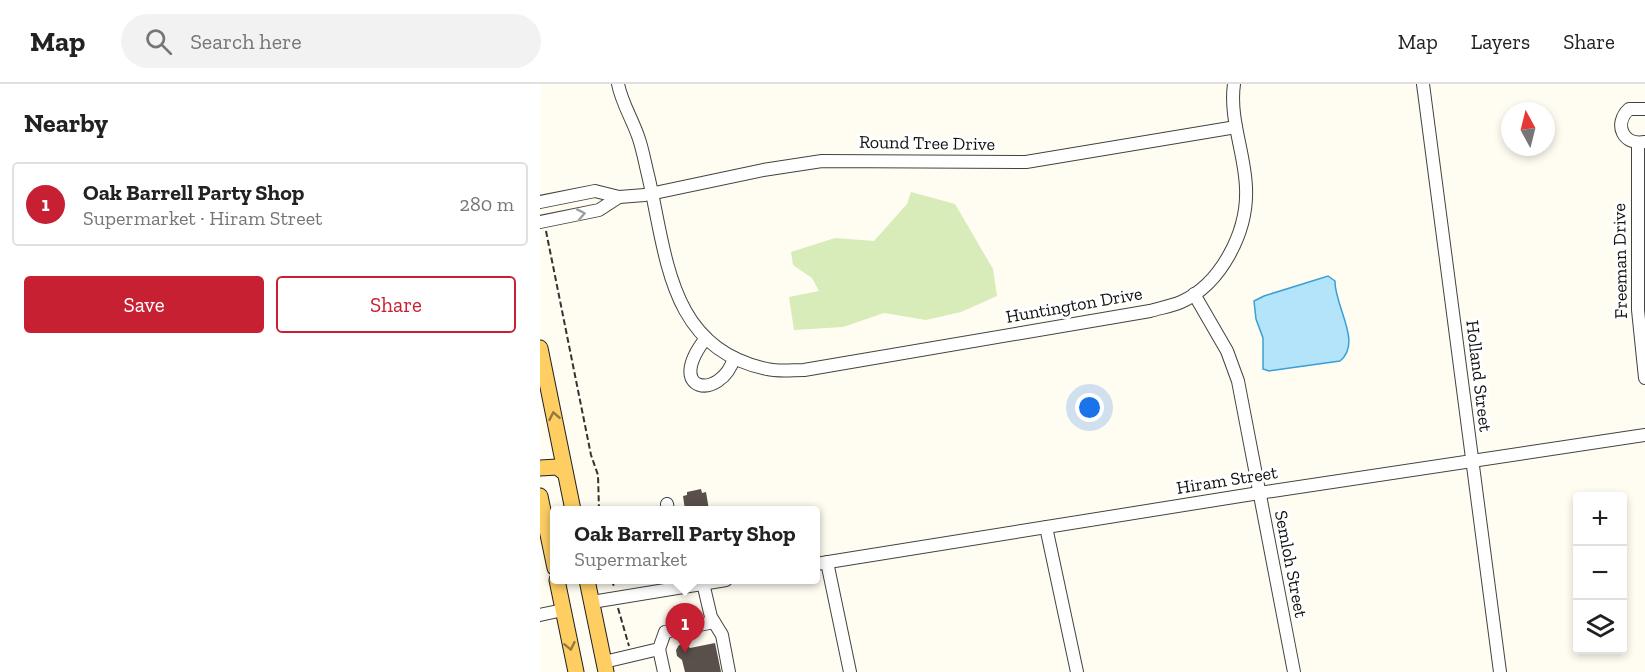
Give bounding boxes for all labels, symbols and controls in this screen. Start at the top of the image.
search box [121,14,541,68]
text: Map [30,25,85,58]
icon: search [142,25,175,58]
text: Search here [190,28,302,55]
text: Map [1398,29,1438,54]
text: Layers [1471,29,1530,54]
text: Share [1563,29,1615,54]
north arrow [1501,102,1555,156]
text: Nearby [24,107,108,139]
street label: Round Tree Drive [859,131,995,155]
text: Oak Barrell Party Shop [83,179,304,206]
text: 1 [41,192,50,216]
text: 280 m [460,192,514,216]
street label: Freeman Drive [1608,203,1632,319]
text: Supermarket · Hiram Street [83,206,322,230]
one-way arrow [576,208,586,221]
button: Save [24,276,264,333]
button: Share [276,276,516,333]
street label: Huntington Drive [1004,282,1144,328]
street label: Holland Street [1461,319,1497,433]
your location [1075,393,1104,422]
one-way arrow [548,411,561,421]
street label: Hiram Street [1175,461,1279,499]
map controls [1573,492,1627,654]
button: + [1573,492,1627,546]
popup [550,506,820,584]
street label: Semloh Street [1270,508,1312,620]
text: Oak Barrell Party Shop [574,520,796,547]
button: − [1573,546,1627,600]
text: Supermarket [574,547,687,571]
button: layers [1573,600,1627,654]
pin: 1 [666,604,704,653]
one-way arrow [563,641,576,651]

